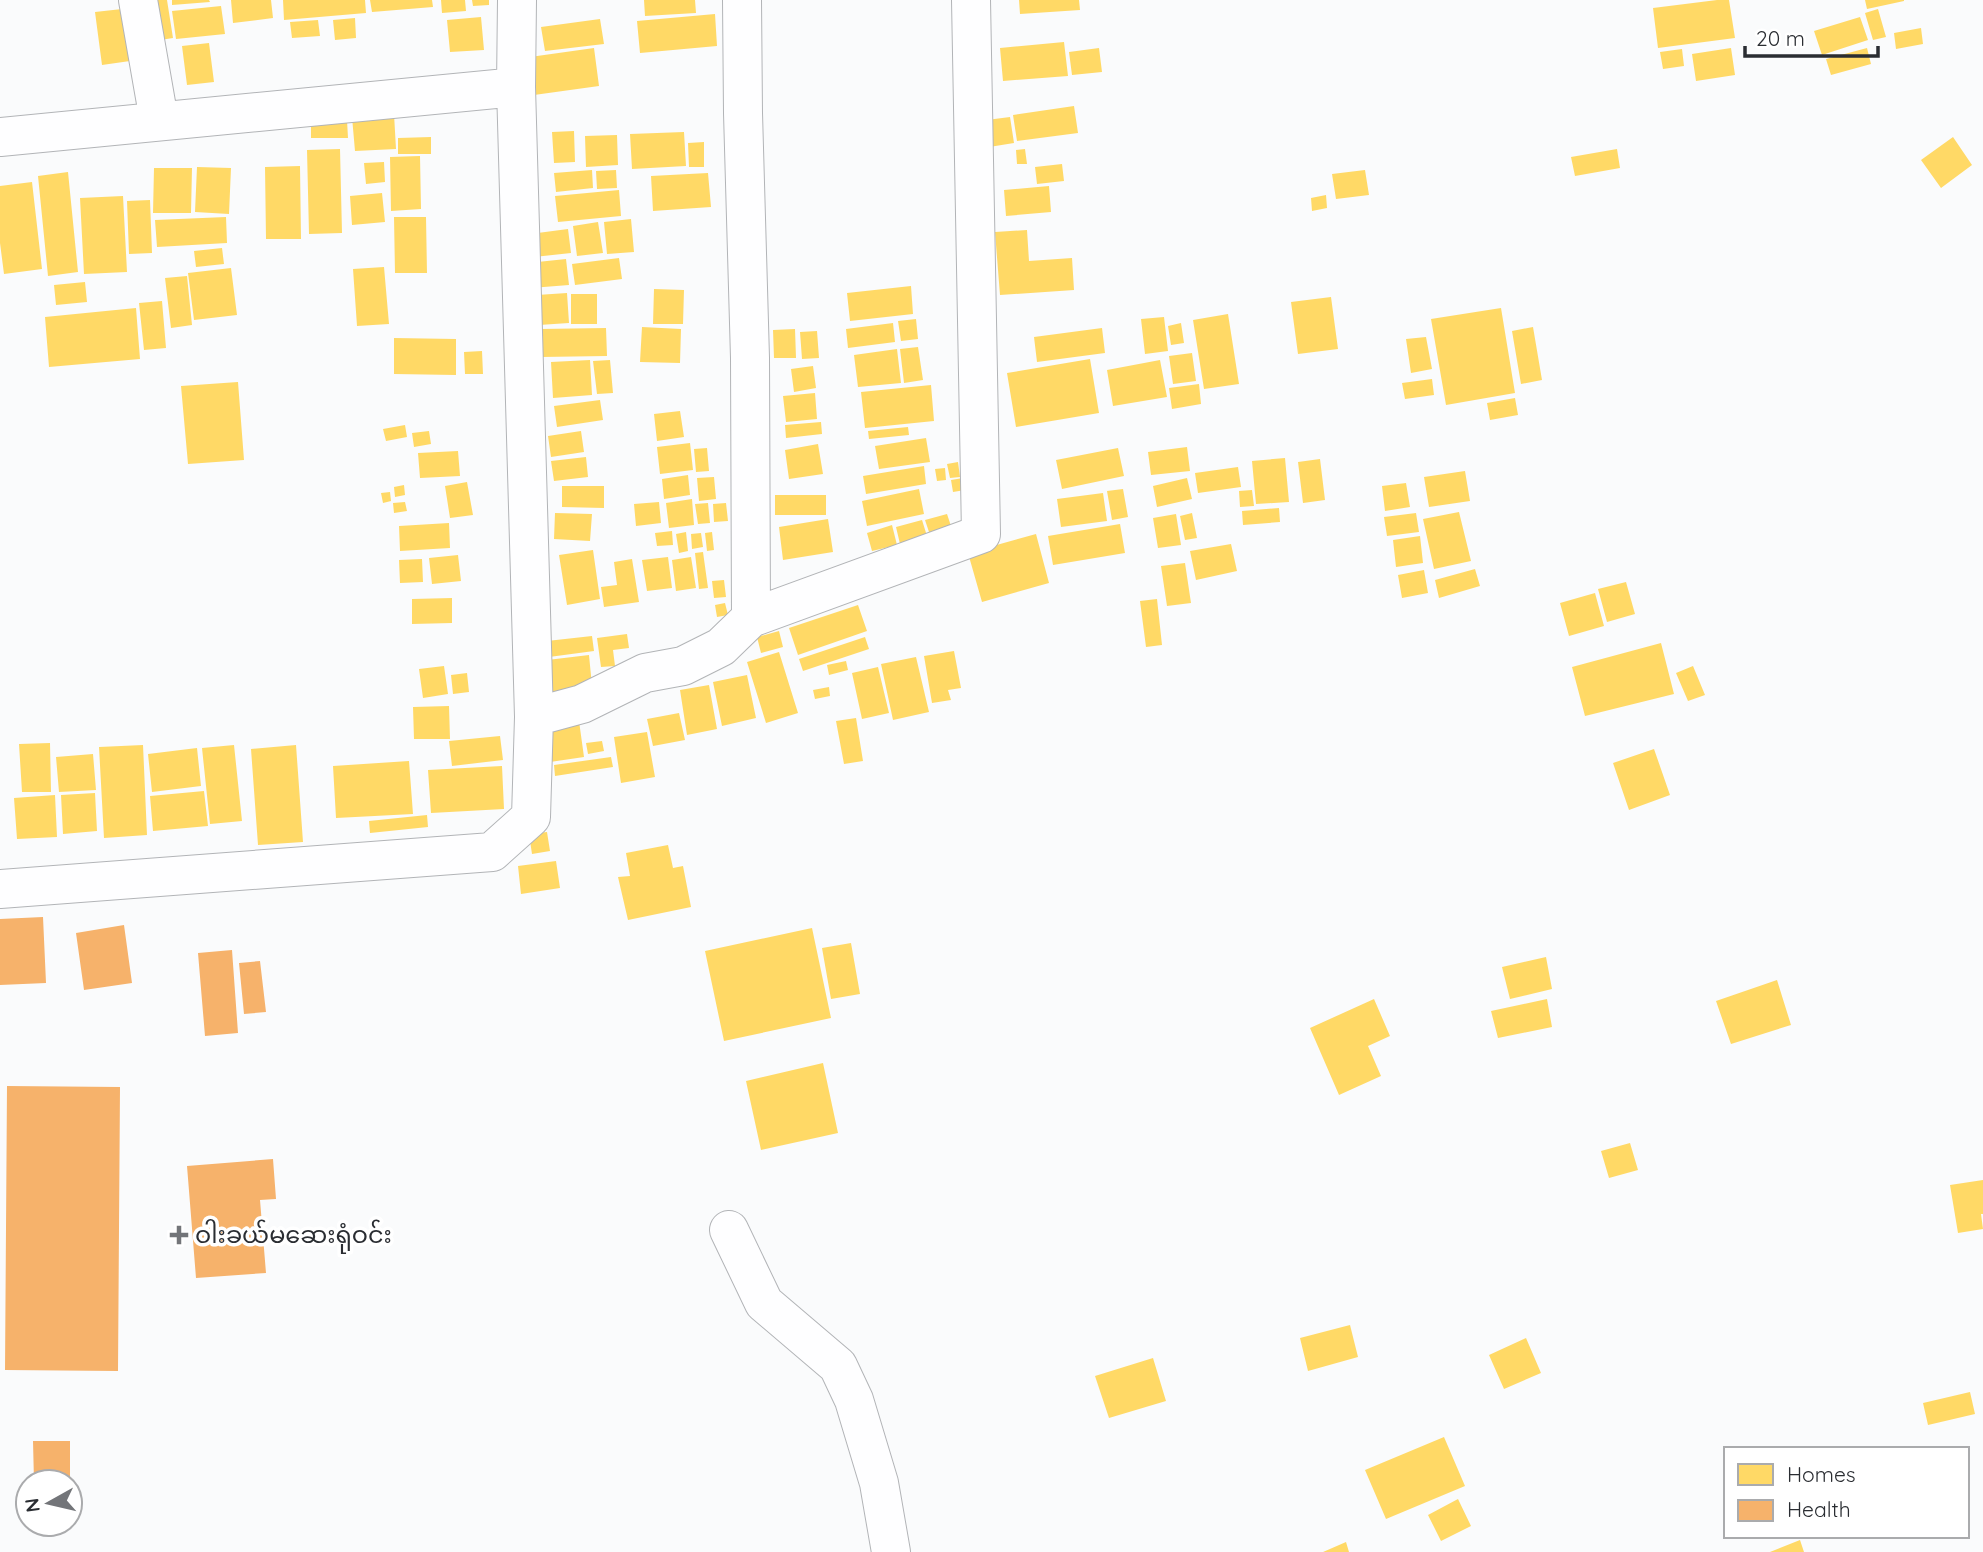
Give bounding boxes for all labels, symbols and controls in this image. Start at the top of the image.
scale bar [1745,14,1878,58]
text: 20 m [1756,25,1805,51]
place label: ဝါးခယ်မဆေးရုံဝင်း [195,1219,392,1254]
marker: ဝါးခယ်မဆေးရုံဝင်း [169,1225,189,1245]
legend [1724,1447,1969,1538]
text: Homes [1787,1461,1856,1487]
north arrow [14,1468,84,1538]
text: Health [1787,1496,1851,1522]
text: N [19,1497,45,1514]

